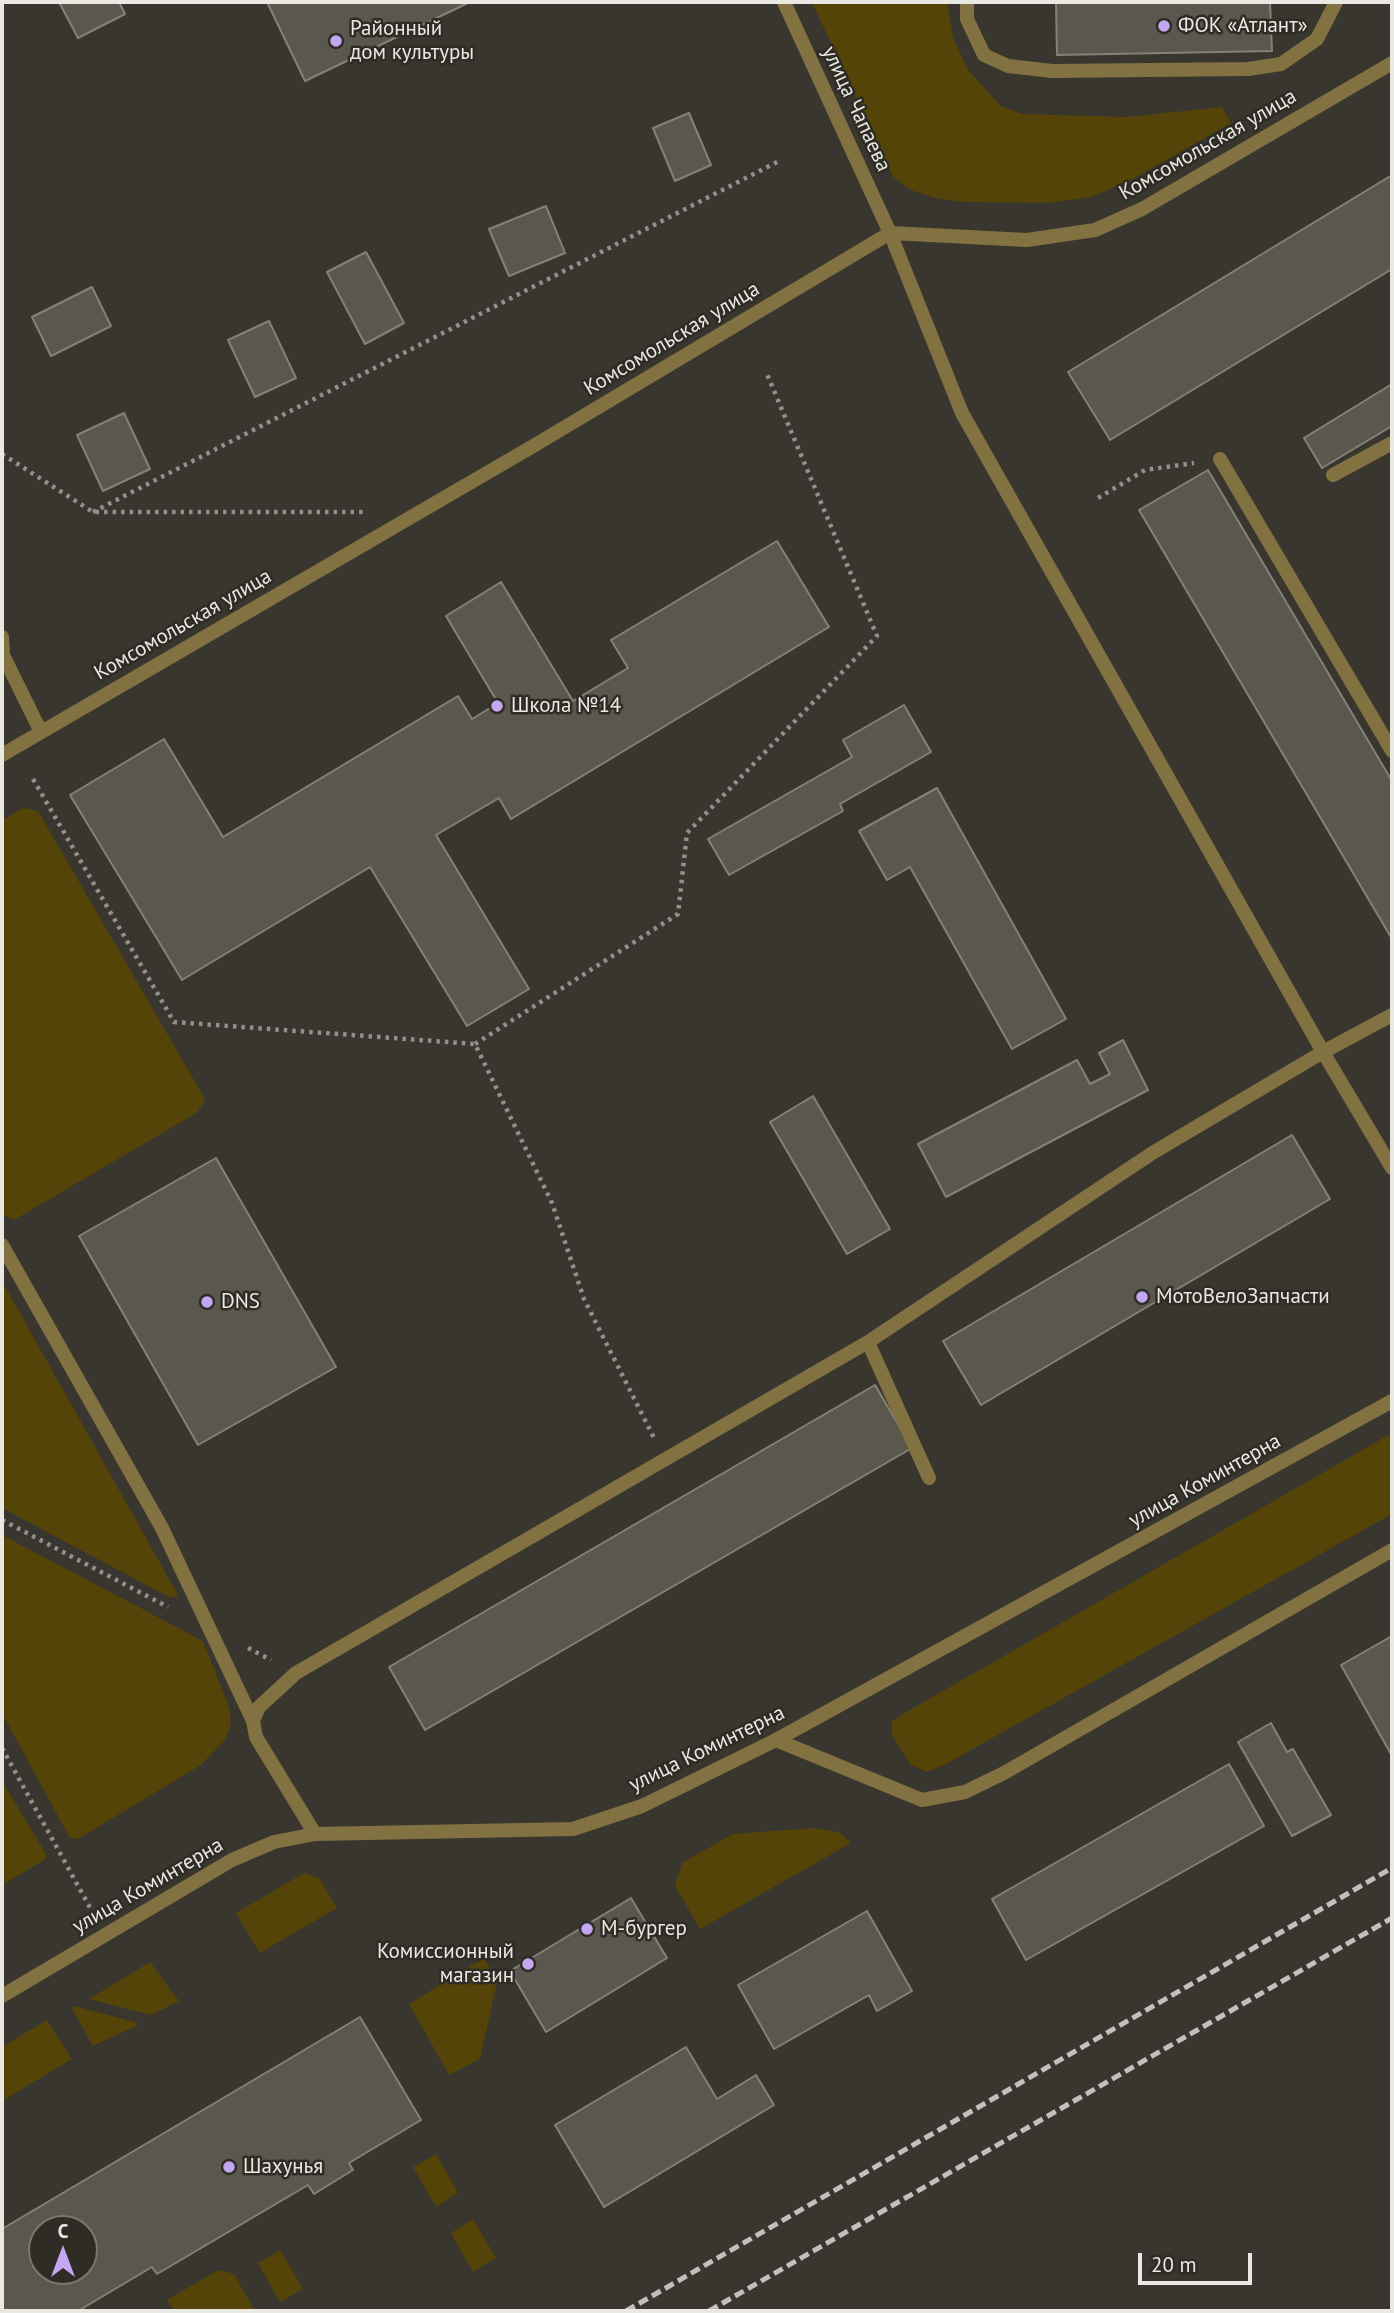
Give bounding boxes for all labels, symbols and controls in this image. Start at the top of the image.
place label: ФОК «Атлант» [1178,13,1308,39]
place label: Районный дом культуры [350,16,474,66]
marker: ФОК «Атлант» [1156,18,1172,34]
marker: Районный дом культуры [328,33,344,49]
street label: улица Чапаева [816,42,896,176]
street label: Комсомольская улица [1115,84,1301,206]
street label: Комсомольская улица [580,277,764,401]
street label: Комсомольская улица [90,564,276,686]
place label: Школа №14 [511,693,621,719]
marker: Школа №14 [489,698,505,714]
place label: МотоВелоЗапчасти [1156,1284,1330,1310]
place label: DNS [221,1289,260,1315]
marker: МотоВелоЗапчасти [1134,1289,1150,1305]
marker: DNS [199,1294,215,1310]
street label: улица Коминтерна [1125,1429,1285,1533]
street label: улица Коминтерна [625,1700,789,1798]
street label: улица Коминтерна [68,1833,228,1939]
place label: М-бургер [601,1916,687,1942]
marker: М-бургер [579,1921,595,1937]
place label: Комиссионный магазин [377,1939,514,1989]
marker: Комиссионный магазин [520,1956,536,1972]
place label: Шахунья [243,2154,323,2180]
marker: Шахунья [221,2159,237,2175]
north arrow [28,2215,98,2285]
text: С [58,2219,68,2243]
scale bar [1142,2240,1256,2284]
text: 20 m [1151,2251,1197,2278]

